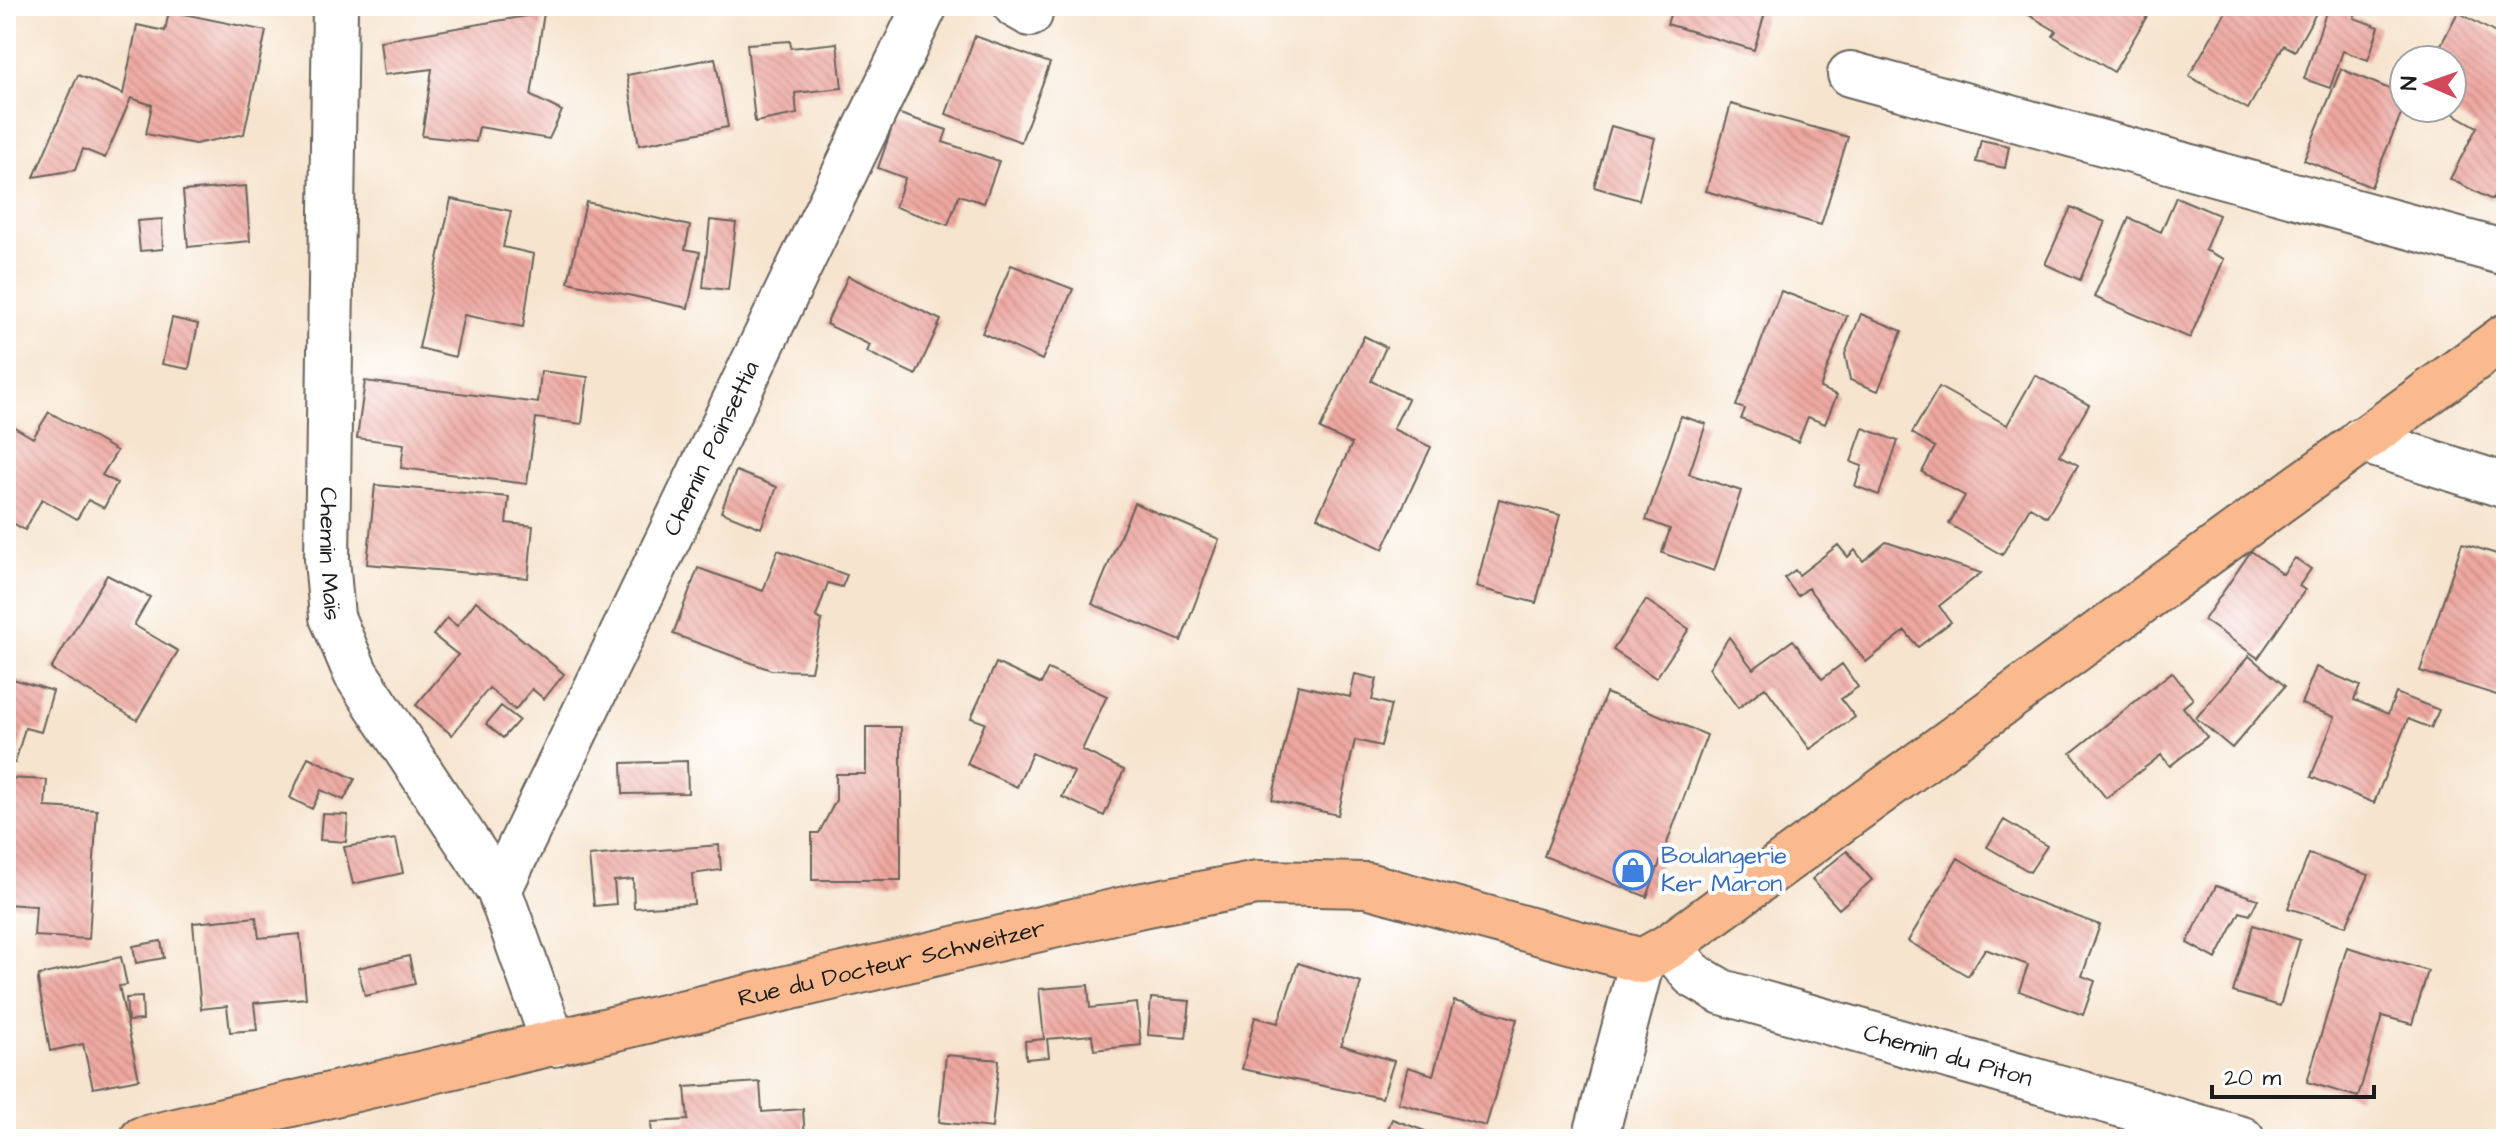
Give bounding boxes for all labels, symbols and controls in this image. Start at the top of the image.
north arrow [2388,44,2468,124]
text: N [2394,76,2425,91]
street label: Chemin Poinsettia [655,355,768,542]
street label: Chemin Maïs [310,487,349,622]
place label: Boulangerie Ker Maron [1661,839,1787,901]
shop icon: Boulangerie Ker Maron [1612,849,1654,891]
street label: Rue du Docteur Schweitzer [735,911,1049,1016]
street label: Chemin du Piton [1860,1016,2036,1096]
scale bar [2212,1049,2374,1099]
text: 20 m [2224,1061,2281,1095]

